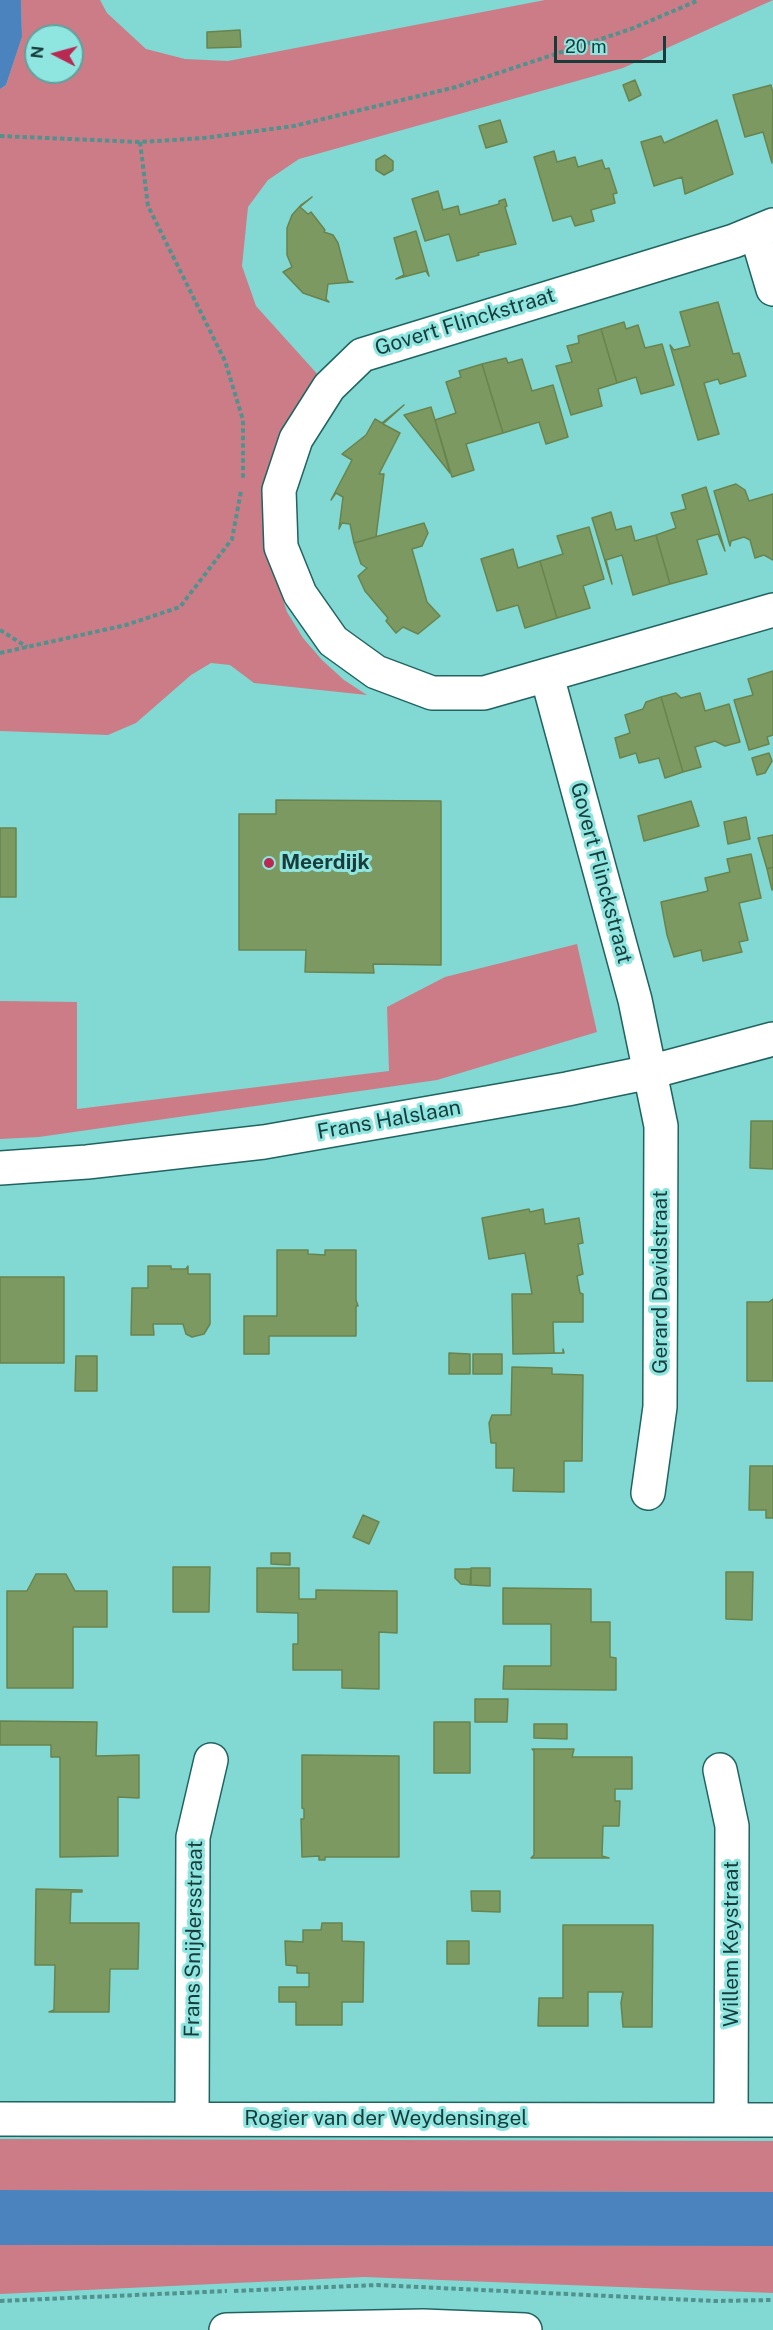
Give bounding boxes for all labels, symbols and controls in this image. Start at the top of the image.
north arrow [24,24,84,84]
scale bar [557,24,670,62]
text: 20 m [565,36,607,57]
text: N [27,45,48,59]
street label: Govert Flinckstraat [372,283,558,361]
street label: Govert Flinckstraat [565,780,637,966]
place label: Meerdijk [281,850,370,876]
marker: Meerdijk [262,856,276,870]
street label: Frans Halslaan [315,1095,463,1145]
street label: Gerard Davidstraat [648,1190,674,1374]
street label: Frans Snijdersstraat [180,1840,208,2038]
street label: Willem Keystraat [719,1861,745,2027]
street label: Rogier van der Weydensingel [244,2106,528,2132]

